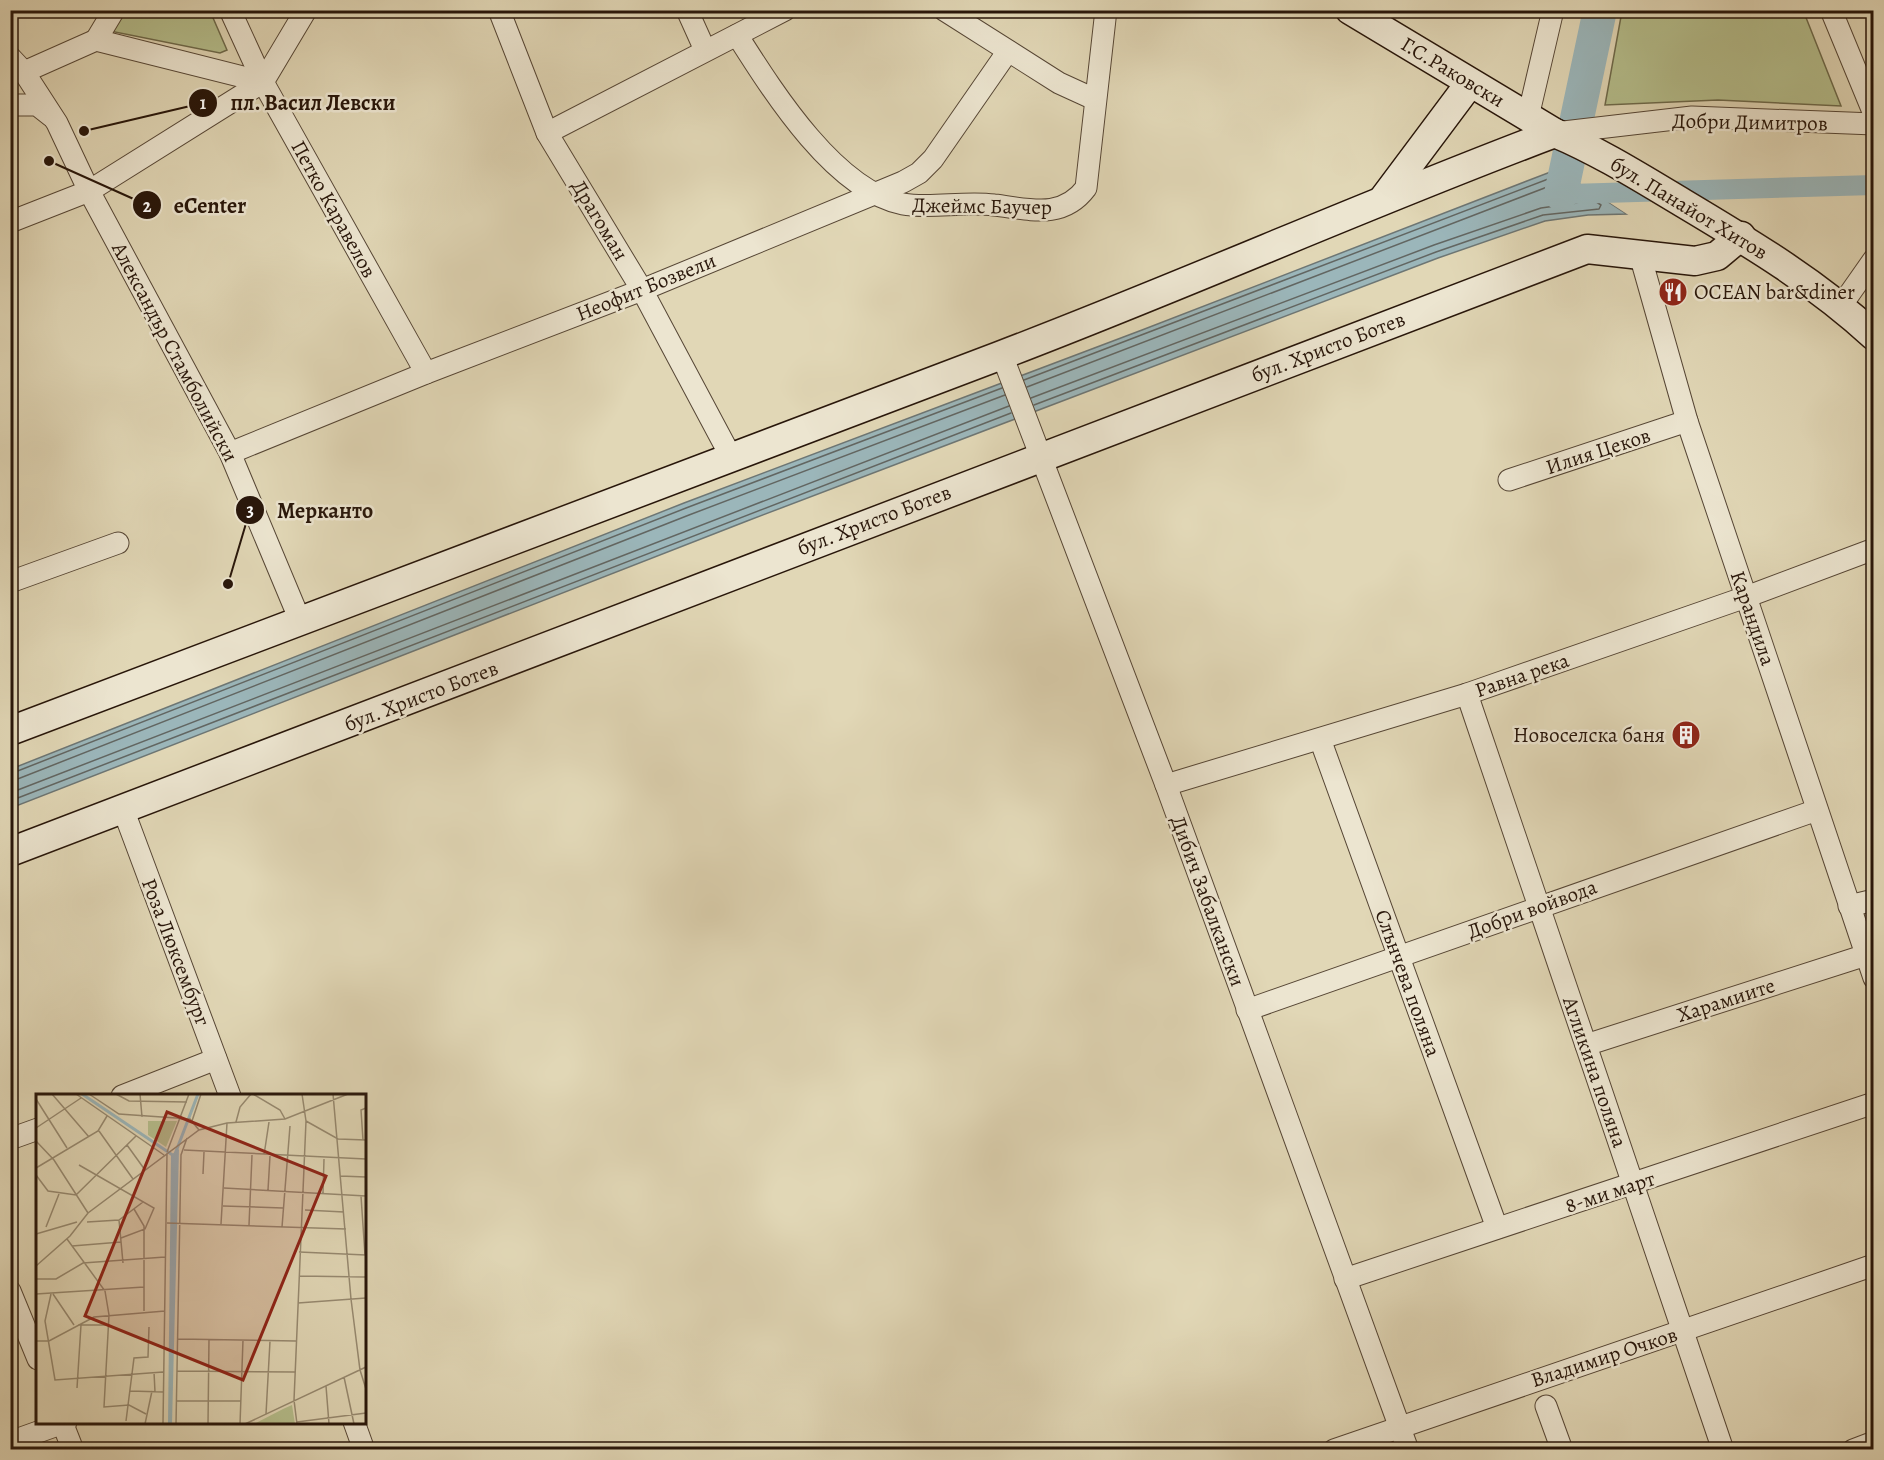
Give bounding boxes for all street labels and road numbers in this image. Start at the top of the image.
street label: Г.С.Раковски [1396,30,1510,114]
street label: Добри Димитров [1672,107,1828,137]
street label: Петко Каравелов [285,135,383,283]
street label: бул. Панайот Хитов [1605,150,1773,266]
street label: Драгоман [565,174,635,266]
street label: Джеймс Баучер [912,191,1052,221]
street label: Александър Стамболийски [105,237,245,467]
street label: Неофит Бозвели [572,246,720,328]
street label: бул. Христо Ботев [1247,305,1409,389]
street label: Илия Цеков [1542,421,1654,481]
street label: бул. Христо Ботев [793,478,955,562]
street label: Карандила [1724,567,1782,669]
street label: Равна река [1471,646,1573,704]
street label: бул. Христо Ботев [340,654,502,738]
street label: Дибич Забалкански [1164,812,1252,990]
street label: Добри войвода [1463,872,1601,945]
street label: Роза Люксембург [135,874,217,1030]
street label: Слънчева поляна [1368,906,1448,1061]
street label: Харамиите [1673,971,1779,1029]
street label: Агликина поляна [1556,992,1634,1151]
street label: 8-ми март [1562,1164,1658,1220]
street label: Владимир Очков [1527,1320,1681,1394]

